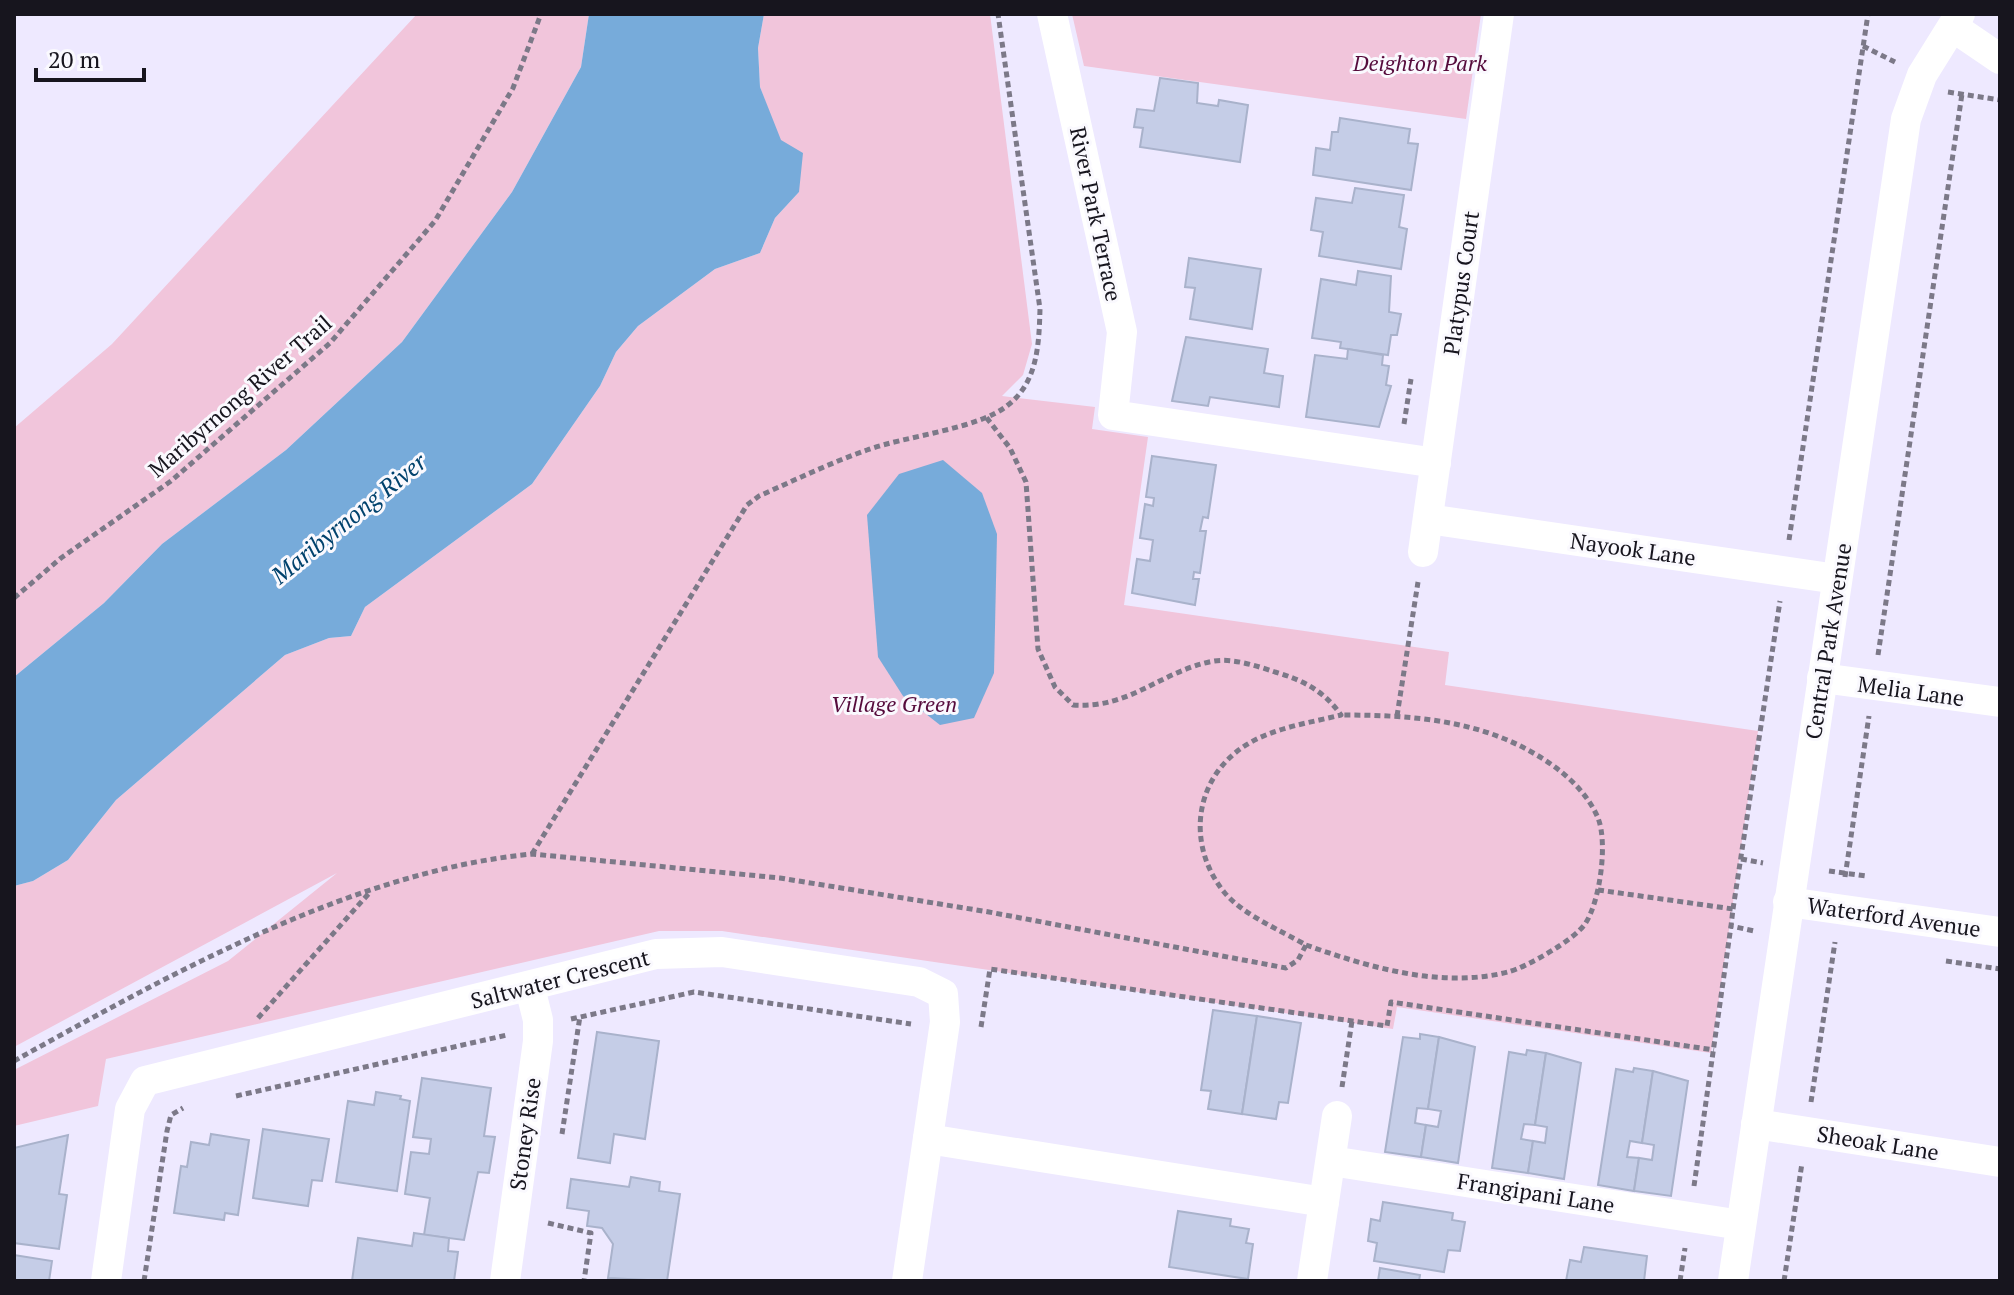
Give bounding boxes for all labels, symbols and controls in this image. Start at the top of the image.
scale bar [36,32,144,82]
text: 20 m [48,43,100,75]
park label: Deighton Park [1352,48,1487,77]
street label: River Park Terrace [1064,124,1129,304]
street label: Platypus Court [1436,209,1485,357]
street label: Maribyrnong River Trail [142,308,337,483]
water label: Maribyrnong River [263,445,434,591]
street label: Nayook Lane [1569,525,1698,572]
street label: Central Park Avenue [1798,541,1857,741]
street label: Melia Lane [1856,669,1966,712]
park label: Village Green [831,689,957,718]
street label: Waterford Avenue [1805,890,1983,943]
street label: Saltwater Crescent [467,942,652,1015]
street label: Stoney Rise [502,1076,547,1192]
street label: Sheoak Lane [1815,1119,1941,1166]
street label: Frangipani Lane [1455,1166,1617,1219]

